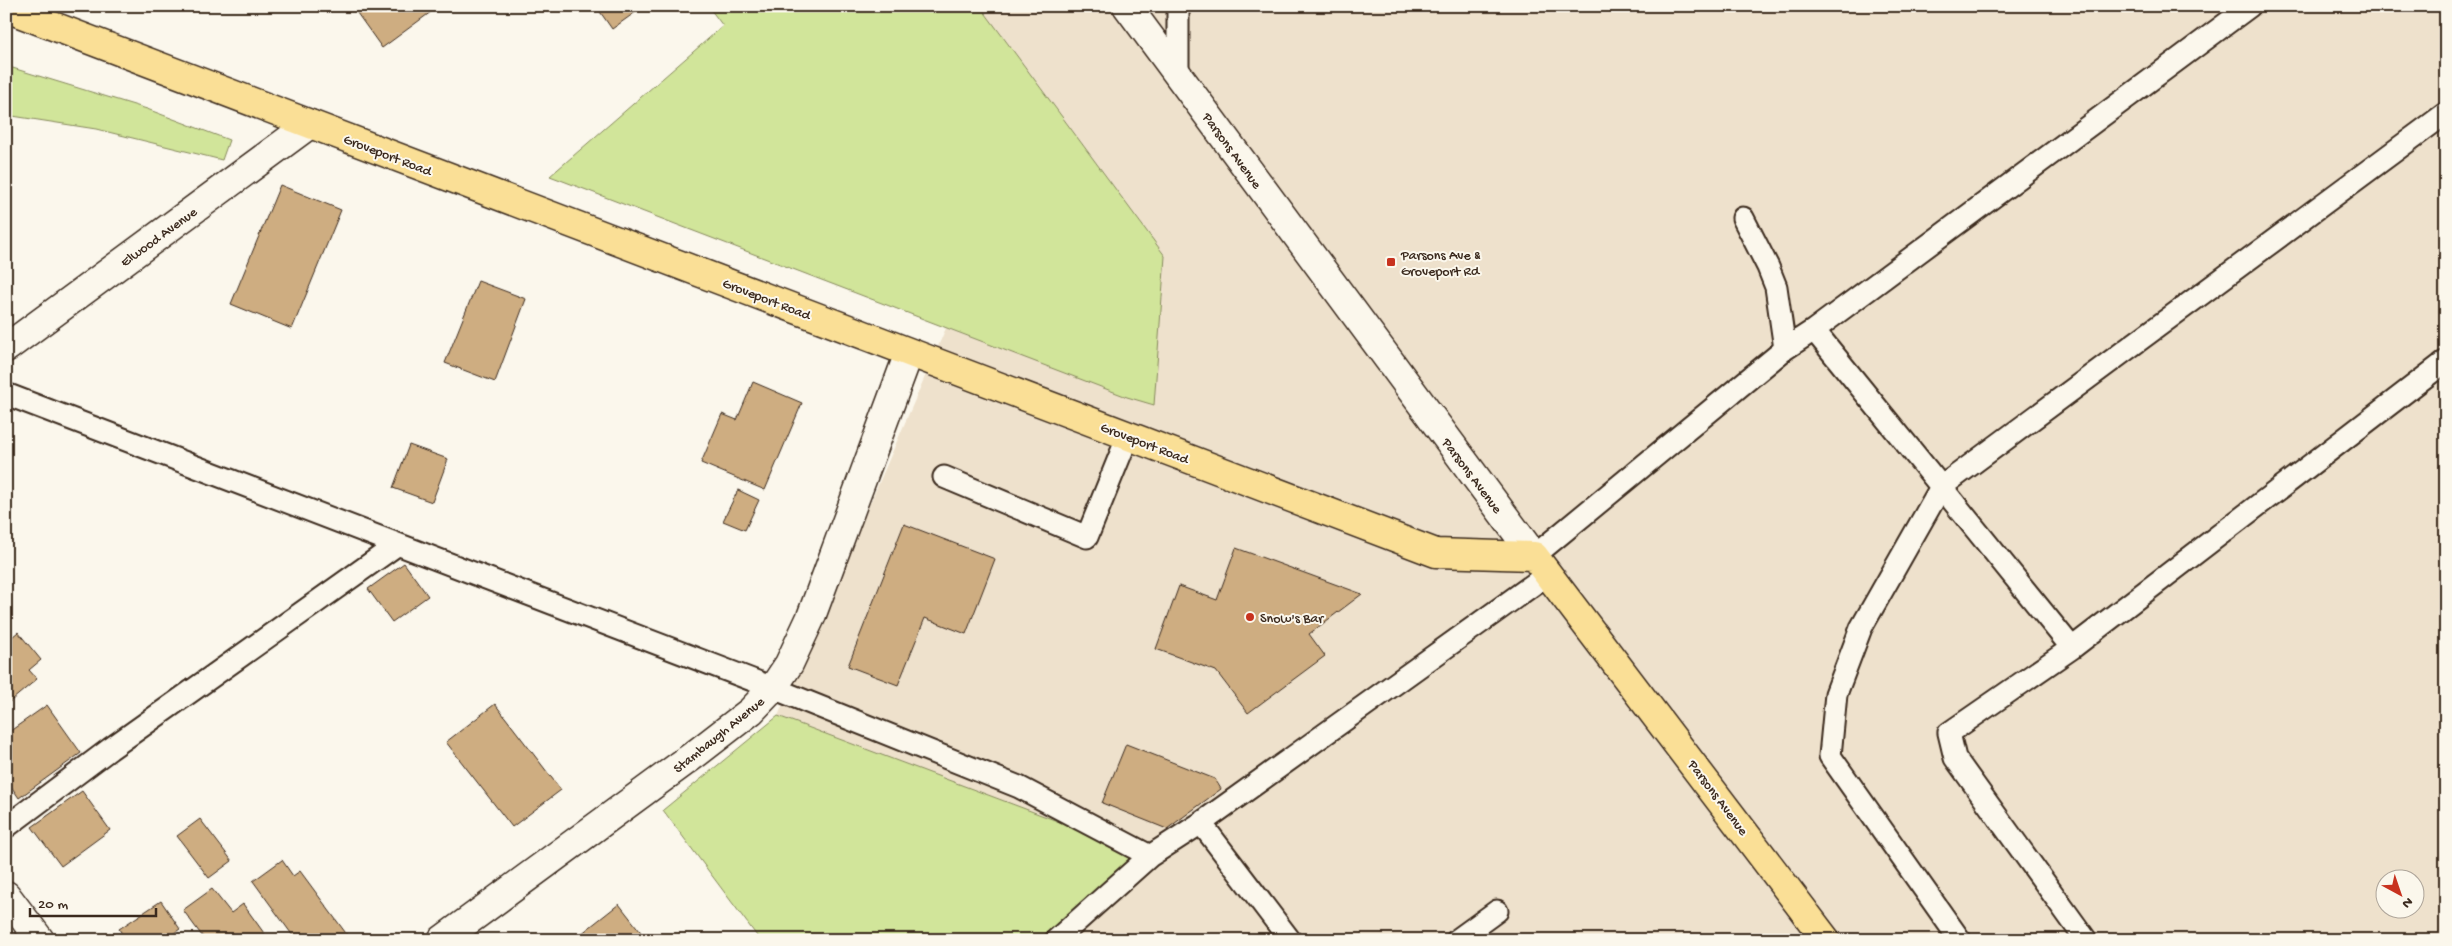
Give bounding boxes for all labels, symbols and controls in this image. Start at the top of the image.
street label: Parsons Avenue [1197,109,1265,194]
street label: Groveport Road [341,132,435,182]
street label: Elwood Avenue [118,204,202,272]
place label: Parsons Ave & Groveport Rd [1400,248,1481,281]
marker: Parsons Ave & Groveport Rd [1385,256,1397,268]
street label: Groveport Road [720,276,814,326]
street label: Groveport Road [1098,420,1192,470]
street label: Parsons Avenue [1436,435,1505,518]
marker: Snow's Bar [1244,611,1256,623]
place label: Snow's Bar [1260,611,1324,628]
street label: Stambaugh Avenue [670,693,769,778]
street label: Parsons Avenue [1682,757,1751,840]
north arrow [2374,868,2424,918]
scale bar [30,886,156,918]
text: N [2398,893,2416,911]
text: 20 m [38,896,68,914]

